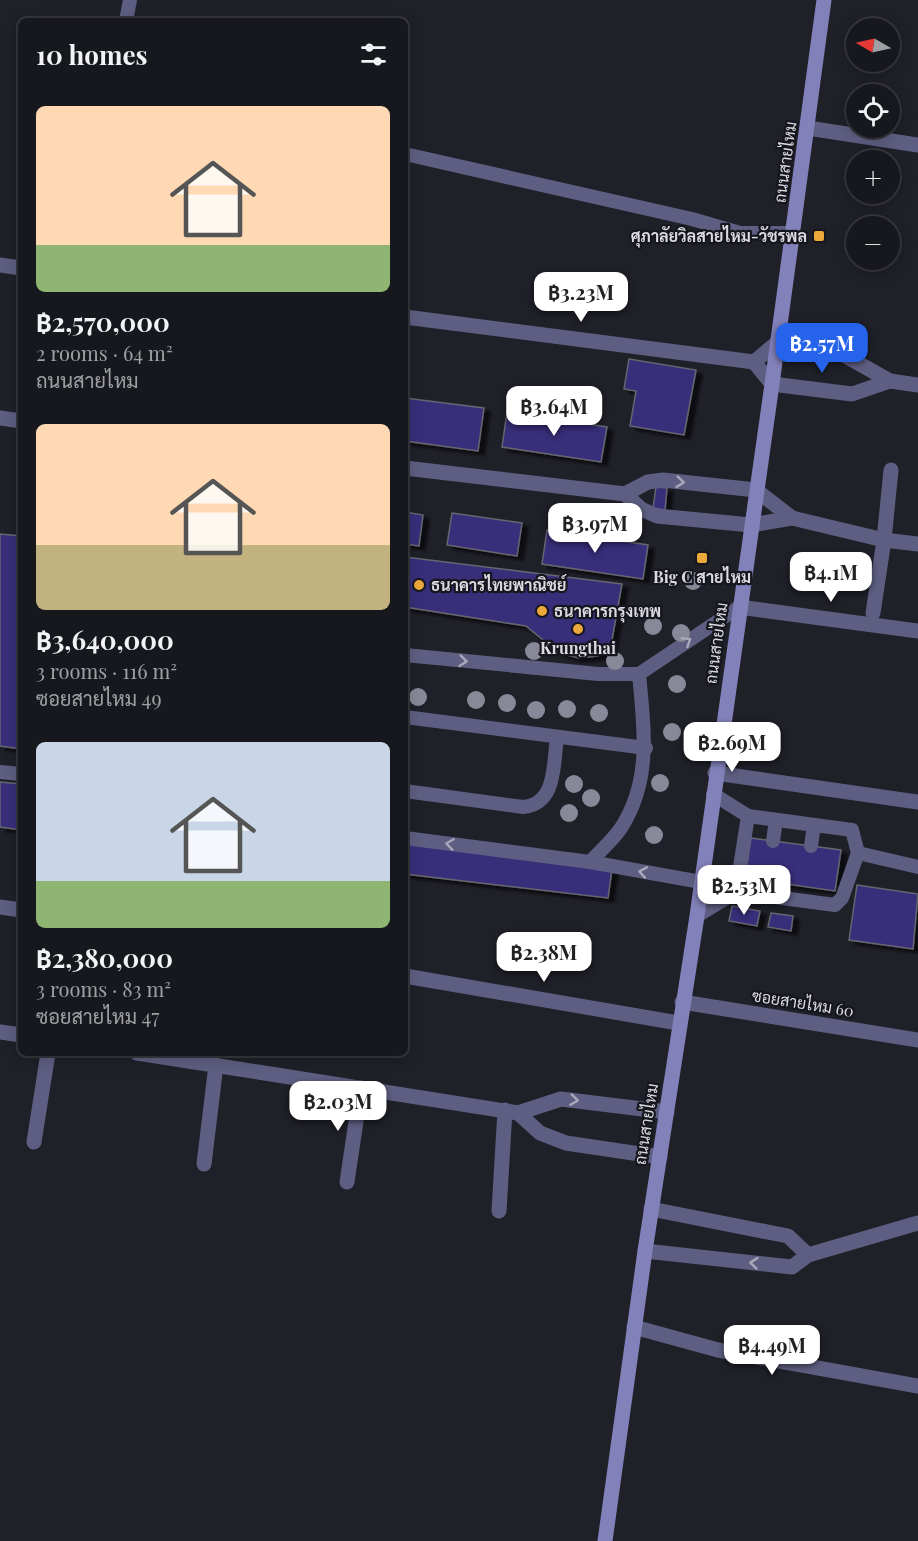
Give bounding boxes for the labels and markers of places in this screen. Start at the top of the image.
place label: ศุภาลัยวิลสายไหม-วัชรพล [631,225,807,248]
marker: ศุภาลัยวิลสายไหม-วัชรพล [812,229,826,243]
pin: ฿3.23M [532,272,630,323]
pin: ฿2.57M [773,323,871,374]
pin: ฿3.64M [505,386,603,437]
pin: ฿3.97M [546,503,644,554]
marker: Big C สายไหม [695,551,709,565]
pin: ฿4.1M [789,552,873,603]
place label: Big C สายไหม [653,566,751,587]
place label: ธนาคารไทยพาณิชย์ [431,574,567,595]
marker: ธนาคารไทยพาณิชย์ [412,578,426,592]
place label: ธนาคารกรุงเทพ [554,600,661,623]
marker: ธนาคารกรุงเทพ [535,604,549,618]
marker: Krungthai [571,622,585,636]
place label: Krungthai [540,637,616,658]
pin: ฿2.69M [683,722,781,773]
pin: ฿2.53M [695,865,793,916]
pin: ฿2.38M [495,932,593,983]
pin: ฿2.03M [289,1081,387,1132]
pin: ฿4.49M [723,1325,821,1376]

